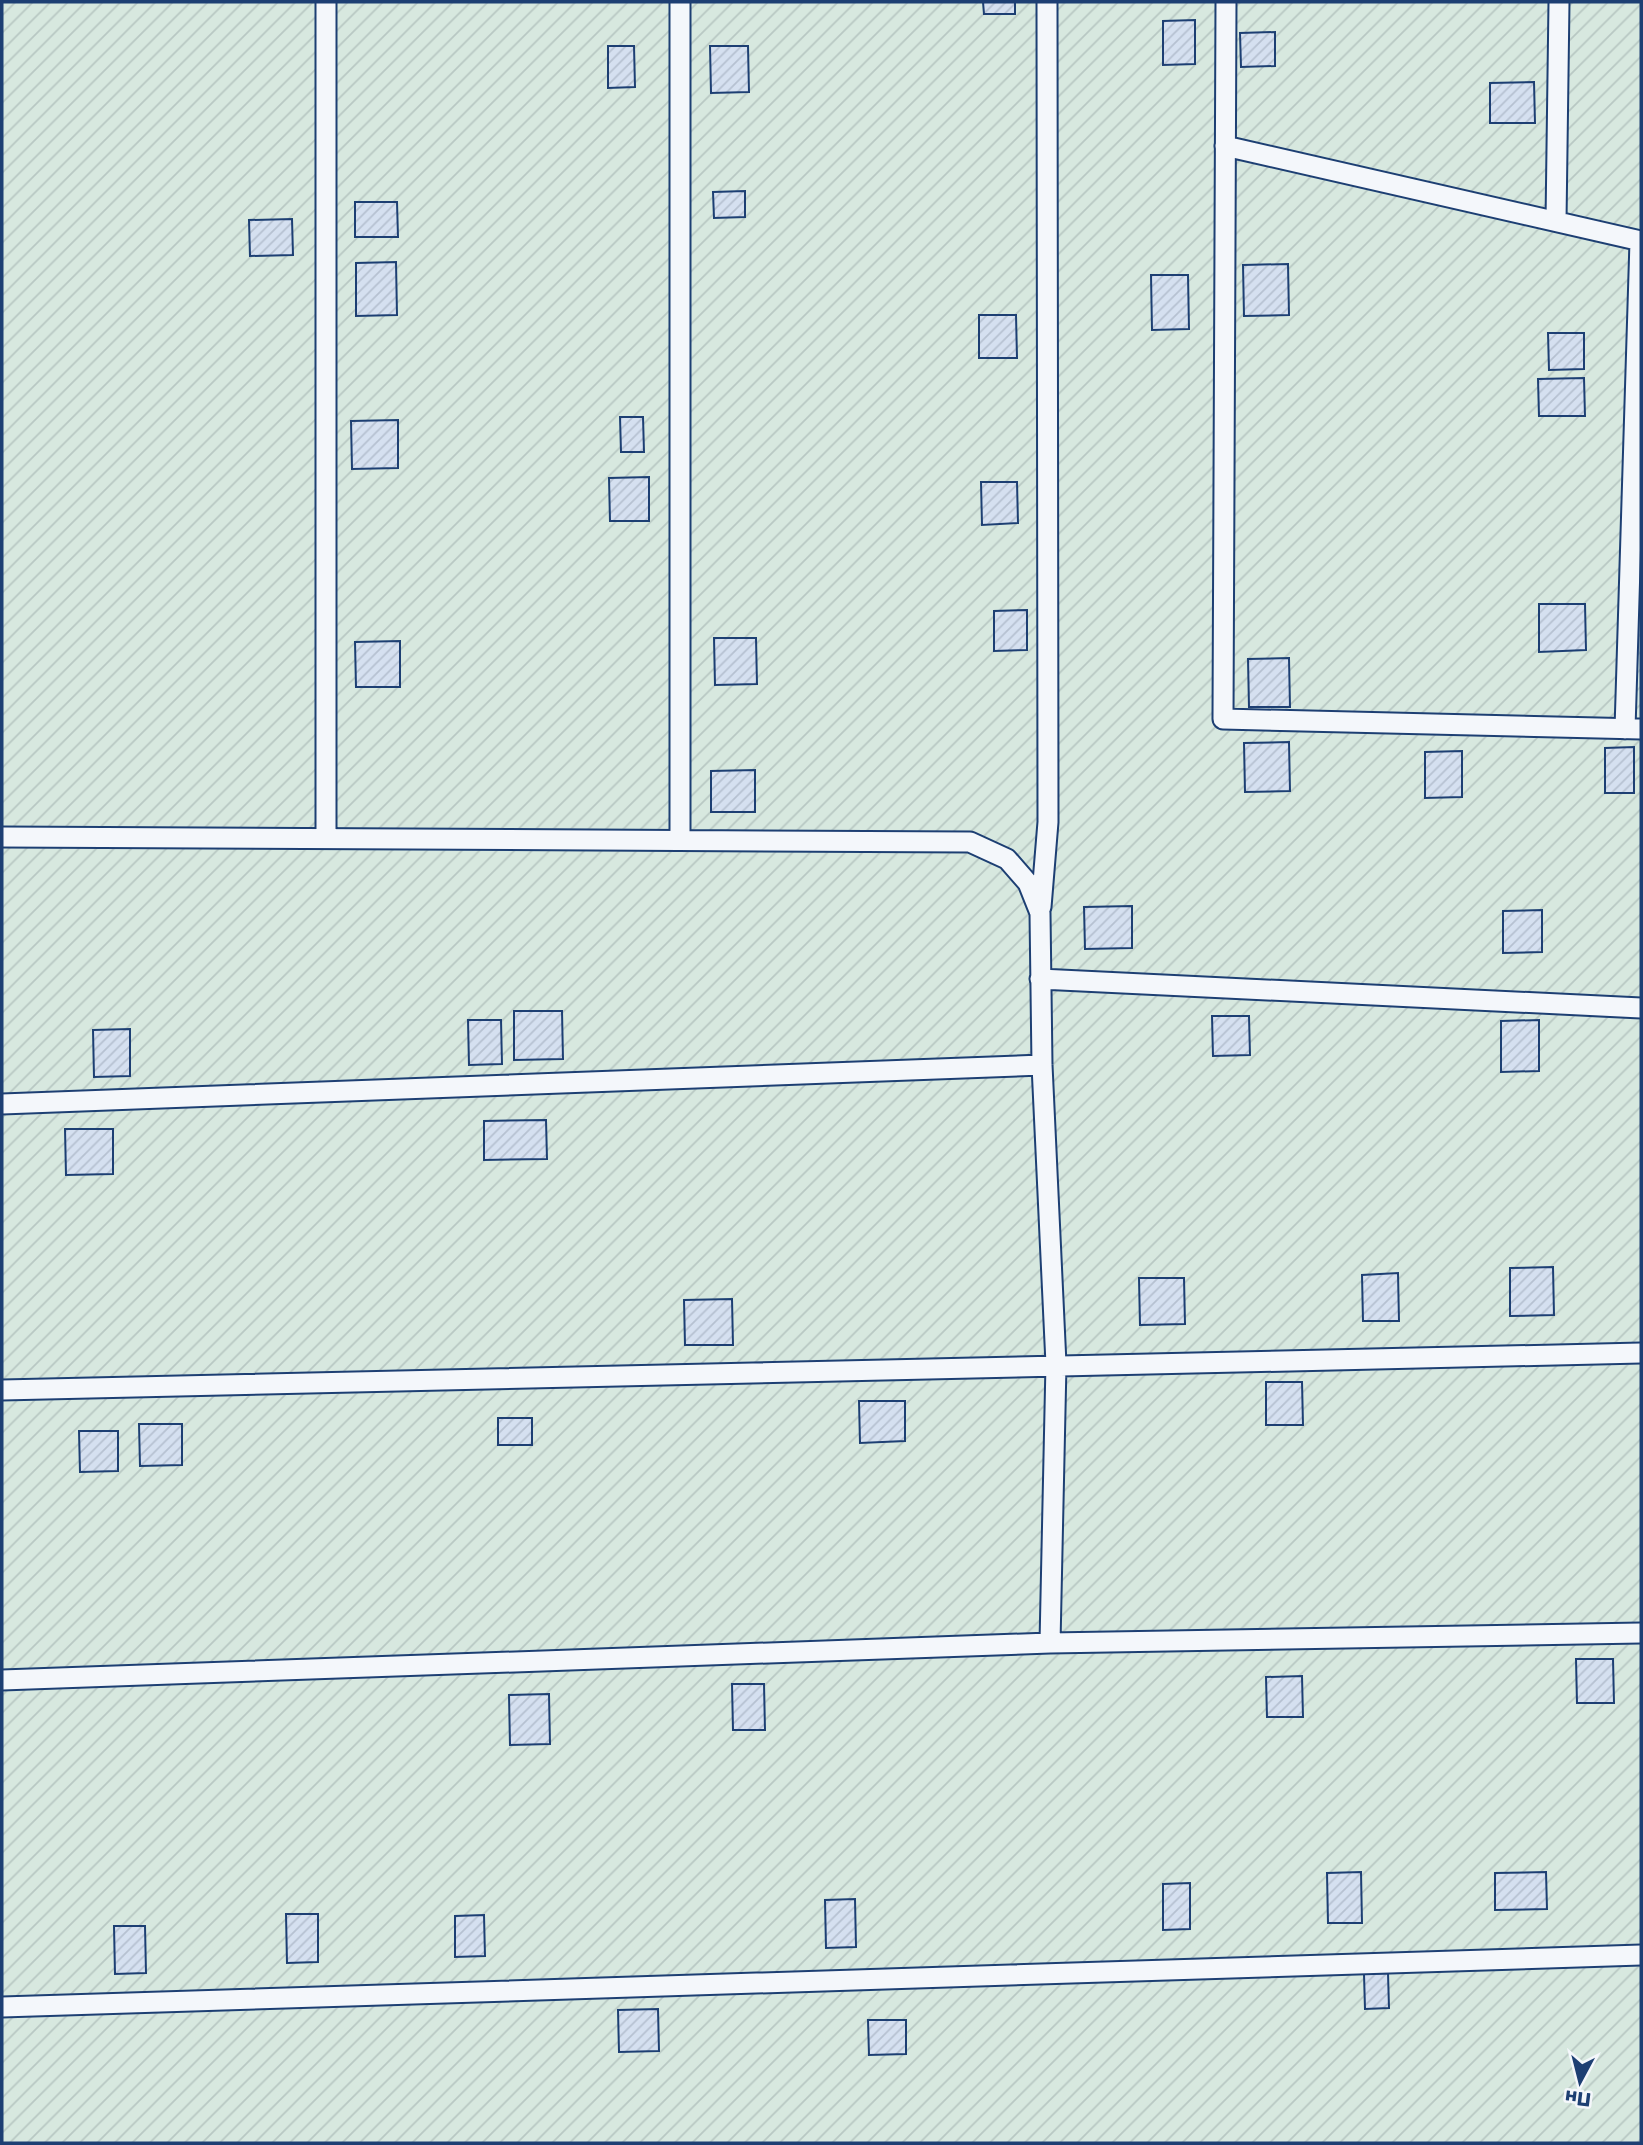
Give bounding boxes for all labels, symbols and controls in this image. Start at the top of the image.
north arrow [1545,2047,1615,2117]
text: Пн [1564,2085,1592,2111]

